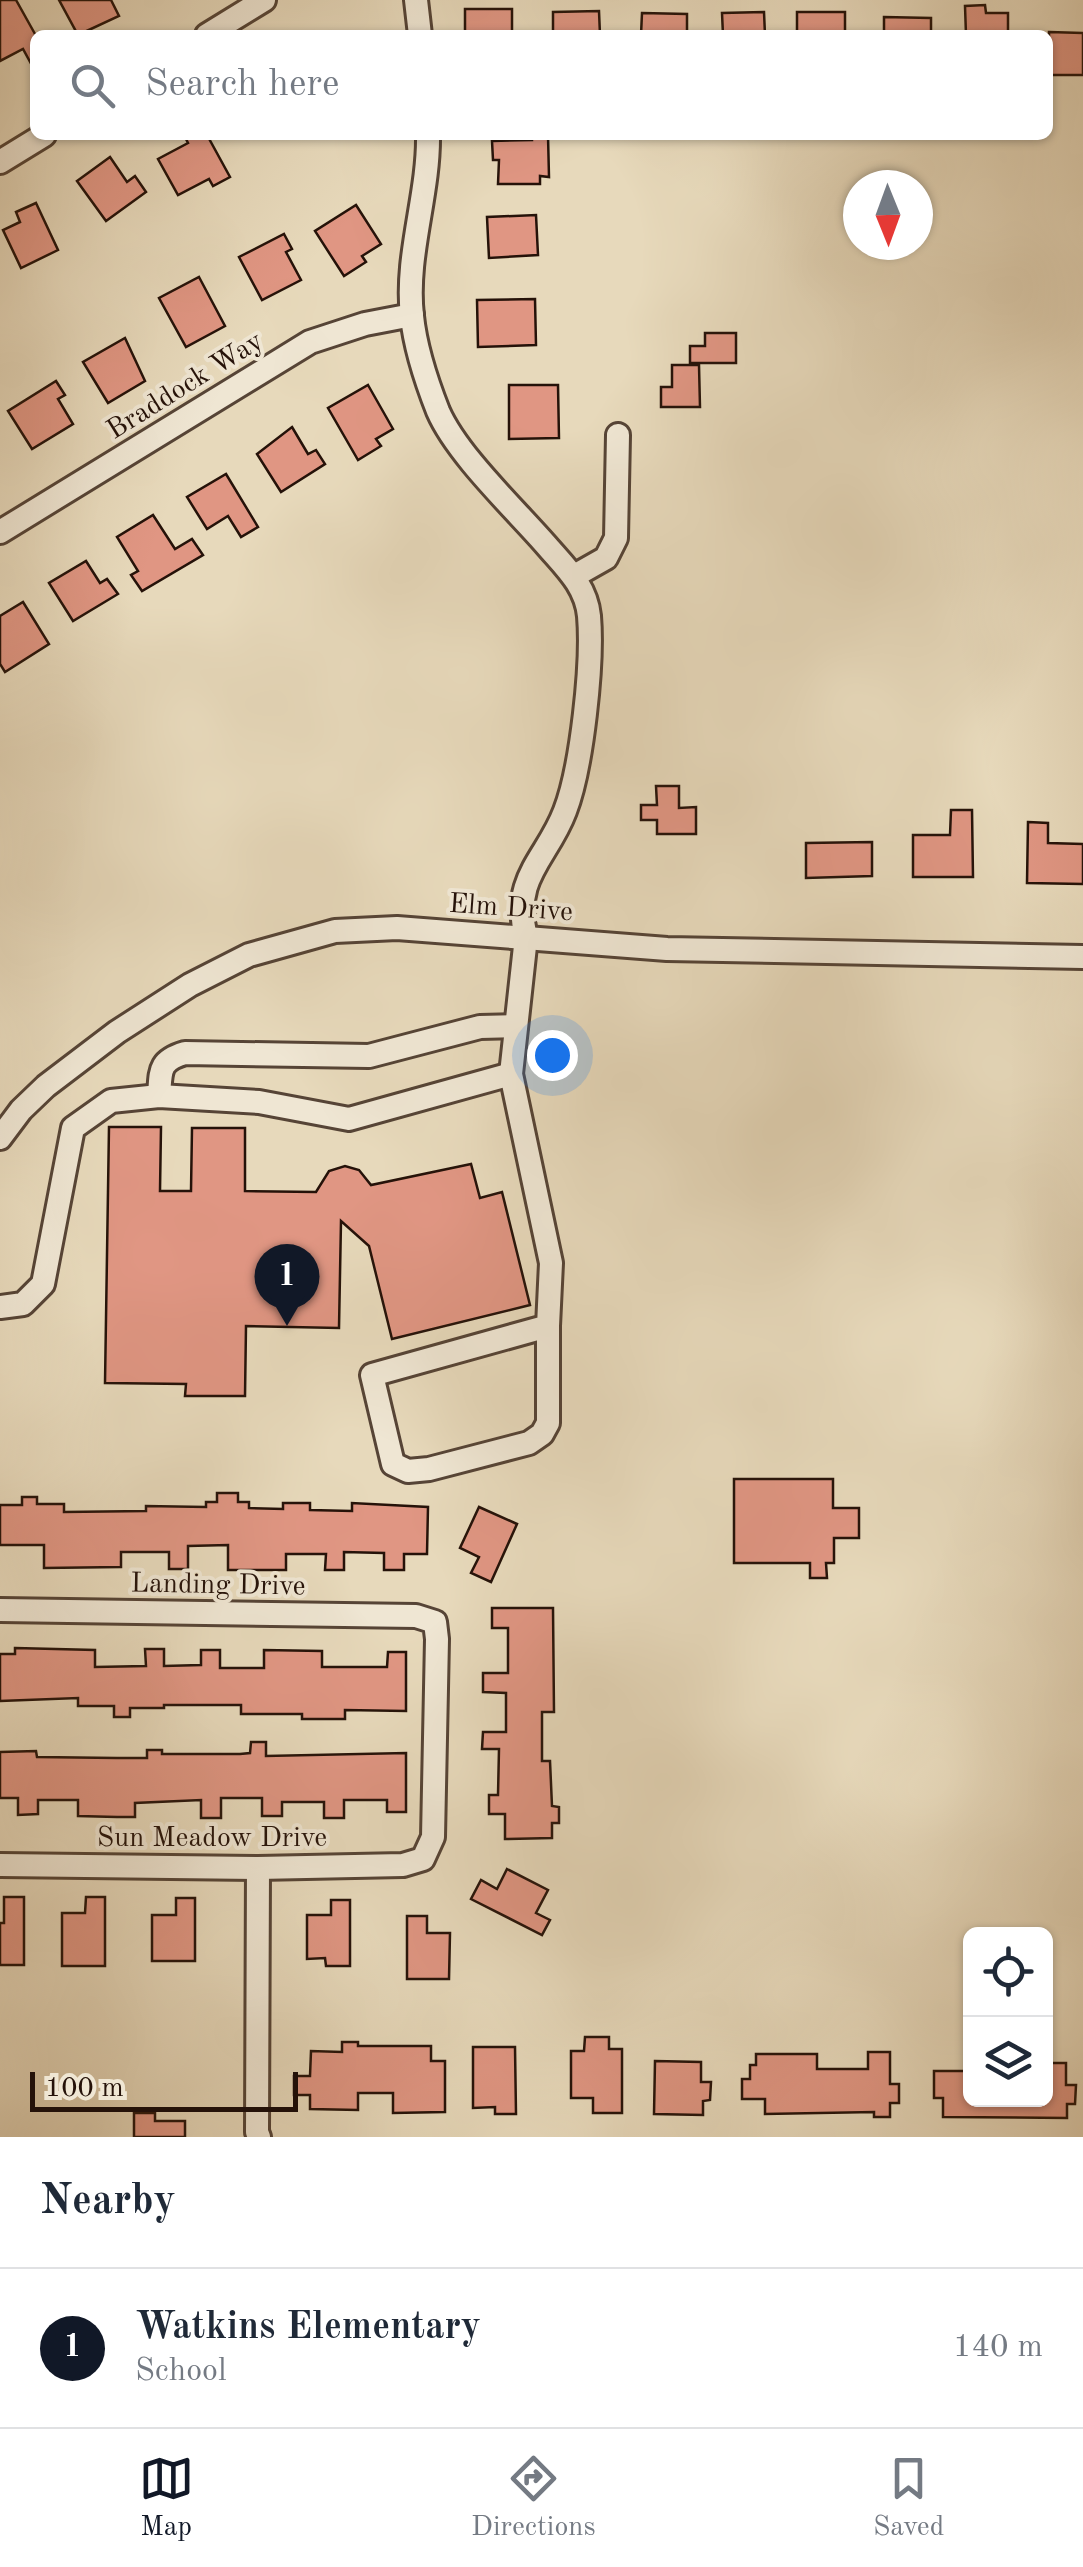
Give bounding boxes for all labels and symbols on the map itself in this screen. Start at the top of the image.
north arrow [843,170,933,260]
street label: Braddock Way [103,327,269,446]
street label: Elm Drive [448,891,574,927]
your location [527,1030,578,1081]
pin: 1 [254,1244,320,1326]
street label: Landing Drive [130,1570,306,1602]
street label: Sun Meadow Drive [97,1825,327,1853]
scale bar [30,2067,298,2112]

